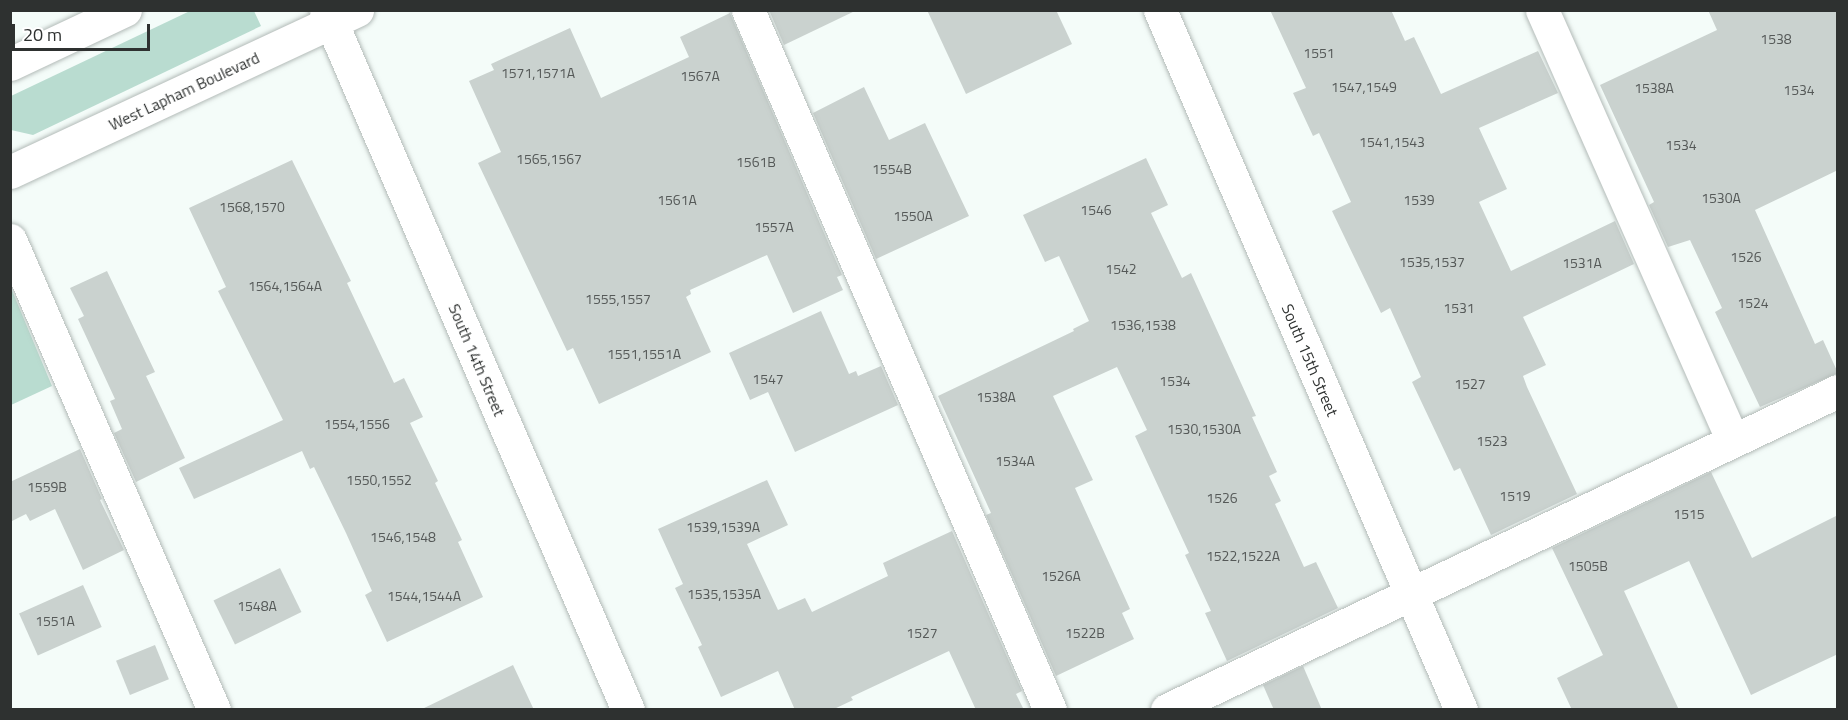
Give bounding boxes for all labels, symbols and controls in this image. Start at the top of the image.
scale bar [15,12,153,50]
text: 20 m [23,21,62,48]
house number: 1538 [1760,31,1792,47]
house number: 1551 [1303,45,1335,61]
street label: West Lapham Boulevard [106,48,262,134]
house number: 1571,1571A [501,65,575,81]
house number: 1567A [680,68,720,84]
house number: 1547,1549 [1331,79,1397,95]
house number: 1538A [1634,80,1674,96]
house number: 1534 [1783,82,1815,98]
house number: 1541,1543 [1359,134,1425,150]
house number: 1534 [1665,137,1697,153]
house number: 1565,1567 [516,151,582,167]
house number: 1561B [736,154,776,170]
house number: 1554B [872,161,912,177]
house number: 1530A [1701,190,1741,206]
house number: 1561A [657,192,697,208]
house number: 1539 [1403,192,1435,208]
house number: 1568,1570 [219,199,285,215]
house number: 1546 [1080,202,1112,218]
house number: 1550A [893,208,933,224]
house number: 1557A [754,219,794,235]
house number: 1526 [1730,249,1762,265]
house number: 1535,1537 [1399,254,1465,270]
house number: 1531A [1562,255,1602,271]
house number: 1542 [1105,261,1137,277]
house number: 1564,1564A [248,278,322,294]
house number: 1555,1557 [585,291,651,307]
house number: 1524 [1737,295,1769,311]
house number: 1531 [1443,300,1475,316]
street label: South 14th Street [445,301,509,419]
street label: South 15th Street [1278,301,1342,419]
house number: 1536,1538 [1110,317,1176,333]
house number: 1551,1551A [607,346,681,362]
house number: 1547 [752,371,784,387]
house number: 1534 [1159,373,1191,389]
house number: 1527 [1454,376,1486,392]
house number: 1538A [976,389,1016,405]
house number: 1554,1556 [324,416,390,432]
house number: 1530,1530A [1167,421,1241,437]
house number: 1523 [1476,433,1508,449]
house number: 1534A [995,453,1035,469]
house number: 1550,1552 [346,472,412,488]
house number: 1559B [27,479,67,495]
house number: 1519 [1499,488,1531,504]
house number: 1526 [1206,490,1238,506]
house number: 1515 [1673,506,1705,522]
house number: 1539,1539A [686,519,760,535]
house number: 1546,1548 [370,529,436,545]
house number: 1522,1522A [1206,548,1280,564]
house number: 1505B [1568,558,1608,574]
house number: 1526A [1041,568,1081,584]
house number: 1535,1535A [687,586,761,602]
house number: 1544,1544A [387,588,461,604]
house number: 1548A [237,598,277,614]
house number: 1551A [35,613,75,629]
house number: 1527 [906,625,938,641]
house number: 1522B [1065,625,1105,641]

